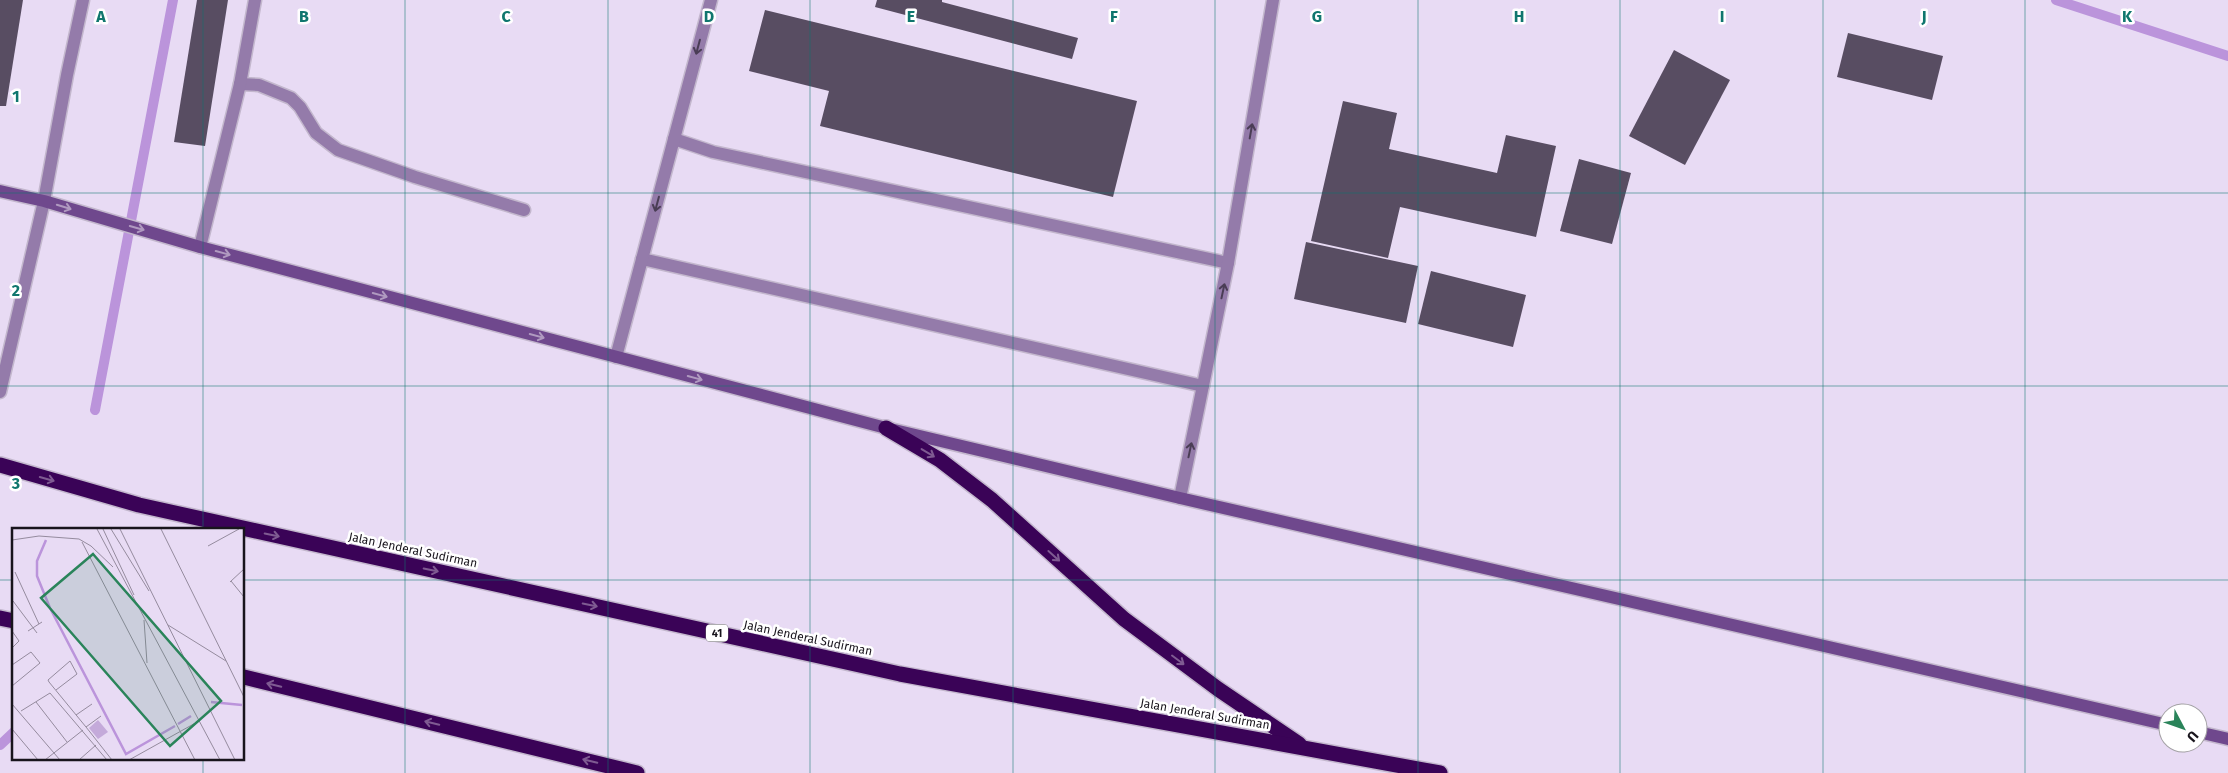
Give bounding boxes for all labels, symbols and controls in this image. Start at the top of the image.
text: A [95,7,106,26]
text: B [299,7,309,26]
text: C [501,7,511,26]
text: D [704,7,714,26]
text: E [907,7,915,26]
text: F [1110,7,1118,26]
text: G [1312,7,1322,26]
text: H [1514,7,1524,26]
text: I [1720,7,1724,26]
text: J [1920,7,1927,26]
text: K [2122,7,2133,26]
one-way arrow [693,39,703,55]
text: 1 [12,87,20,106]
one-way arrow [1246,124,1256,140]
one-way arrow [652,196,661,212]
one-way arrow [56,203,72,213]
one-way arrow [128,224,144,234]
one-way arrow [215,249,231,259]
text: 2 [12,281,20,300]
one-way arrow [1218,284,1228,300]
one-way arrow [372,291,388,300]
one-way arrow [529,332,545,342]
one-way arrow [686,374,702,383]
one-way arrow [1186,443,1195,459]
one-way arrow [920,449,934,459]
text: 3 [11,474,20,493]
one-way arrow [38,474,54,484]
inset map [12,528,245,760]
street label: Jalan Jenderal Sudirman [347,530,479,570]
one-way arrow [264,531,280,540]
one-way arrow [1047,550,1060,562]
one-way arrow [423,566,439,575]
one-way arrow [581,601,597,610]
street label: Jalan Jenderal Sudirman [742,618,874,658]
road number: 41 [706,624,728,641]
one-way arrow [1171,654,1184,665]
one-way arrow [267,680,283,689]
street label: Jalan Jenderal Sudirman [1139,696,1271,732]
north arrow [2158,703,2208,753]
one-way arrow [424,718,440,727]
text: U [2183,727,2202,745]
one-way arrow [582,756,598,766]

